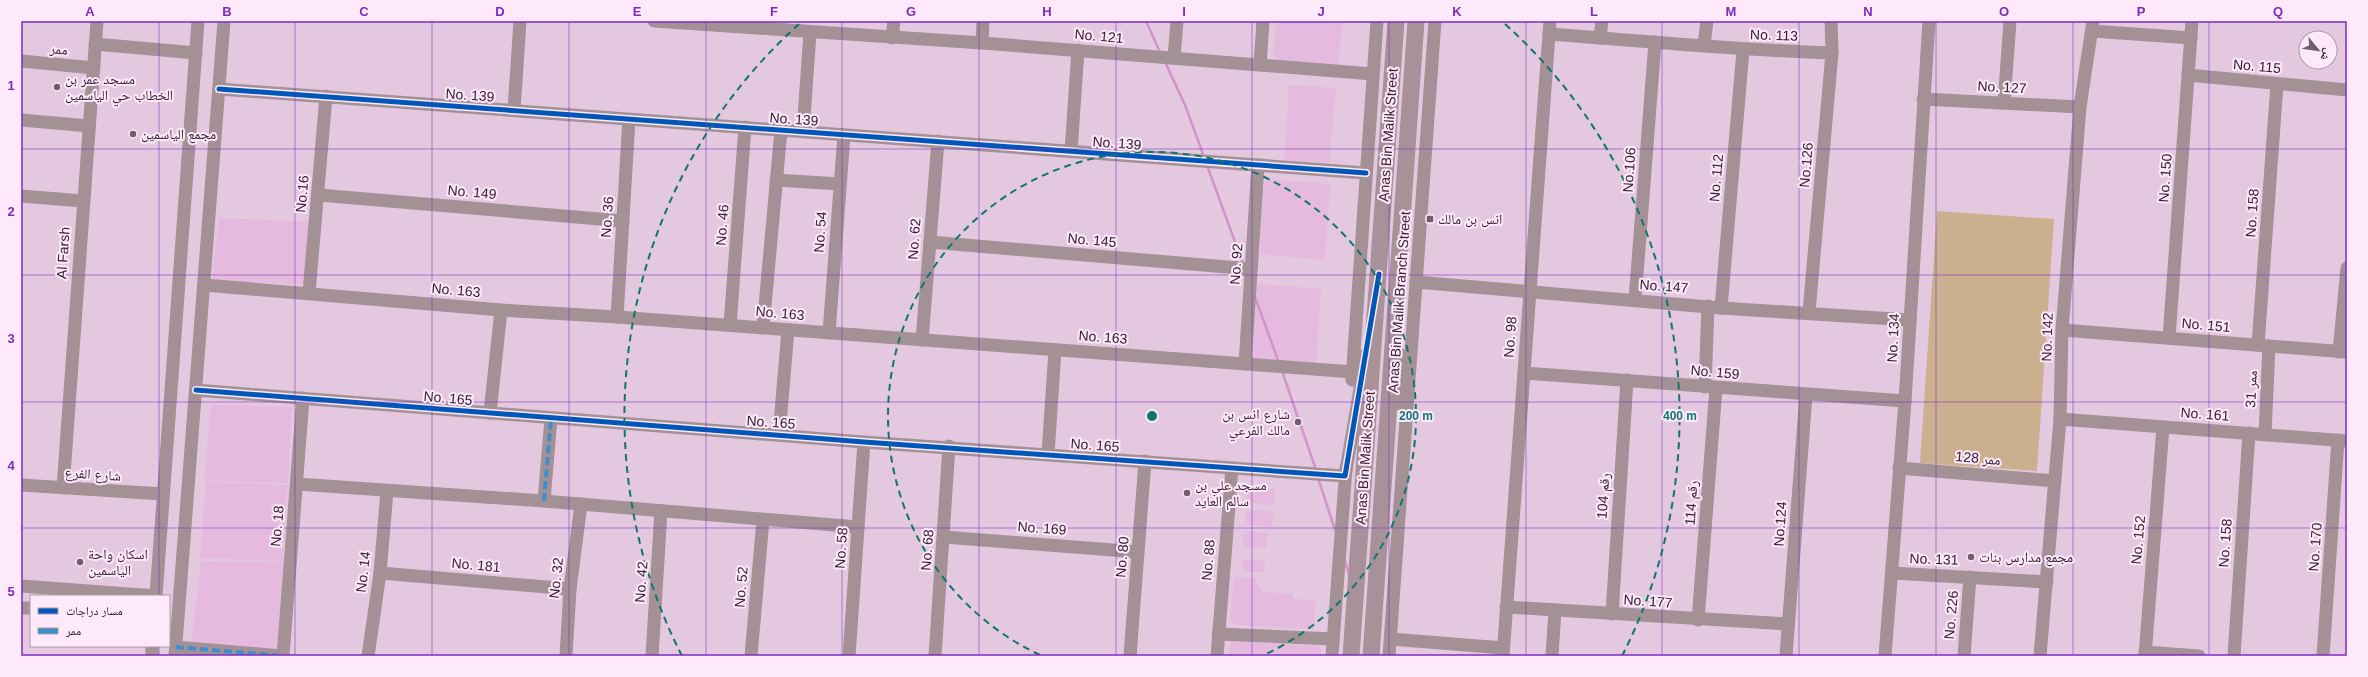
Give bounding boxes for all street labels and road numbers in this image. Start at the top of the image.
street label: No. 121 [1074,26,1124,46]
street label: No. 113 [1750,26,1798,44]
street label: ممر [48,40,69,59]
street label: No. 115 [2232,56,2282,76]
street label: Anas Bin Malik Street [1375,68,1401,202]
street label: No. 127 [1977,78,2027,96]
street label: No. 139 [445,85,495,105]
street label: No. 139 [769,109,819,129]
street label: No. 139 [1092,133,1142,153]
street label: No.126 [1796,142,1816,188]
street label: No.106 [1619,147,1639,193]
street label: No. 112 [1706,153,1726,203]
street label: No. 150 [2155,153,2175,203]
street label: No.16 [292,174,312,213]
street label: No. 149 [447,182,497,202]
street label: No. 158 [2242,188,2262,238]
street label: No. 36 [598,196,616,238]
street label: No. 46 [713,204,731,246]
street label: No. 54 [811,211,829,253]
street label: Anas Bin Malik Branch Street [1385,211,1413,393]
street label: No. 62 [905,218,923,260]
street label: Al Farsh [53,226,73,280]
street label: No. 145 [1067,230,1117,250]
street label: No. 92 [1227,243,1245,285]
street label: No. 147 [1639,276,1689,296]
street label: No. 163 [431,280,481,300]
street label: No. 163 [755,303,805,323]
street label: No. 142 [2038,312,2056,362]
street label: No. 134 [1884,313,1902,363]
street label: No. 151 [2181,315,2231,335]
street label: No. 98 [1501,316,1519,358]
street label: No. 163 [1078,327,1128,347]
street label: No. 159 [1690,362,1740,382]
street label: ممر 31 [2242,370,2261,408]
street label: No. 165 [423,388,473,408]
street label: Anas Bin Malik Street [1352,391,1378,525]
street label: No. 161 [2180,404,2230,424]
street label: No. 165 [746,412,796,432]
street label: No. 165 [1070,435,1120,455]
street label: ممر 128 [1955,448,2001,469]
street label: شارع الفرع [64,464,122,486]
street label: رقم 104 [1593,473,1615,520]
street label: رقم 114 [1681,480,1703,526]
street label: No.124 [1770,501,1790,547]
street label: No. 18 [267,505,287,547]
street label: No. 152 [2128,515,2148,565]
street label: No. 169 [1017,518,1067,538]
street label: No. 158 [2215,518,2235,568]
street label: No. 170 [2305,522,2325,572]
street label: No. 58 [832,527,850,569]
street label: No. 68 [918,529,936,571]
street label: No. 80 [1112,536,1132,578]
street label: No. 88 [1198,539,1218,581]
street label: No. 14 [353,550,373,593]
street label: No. 131 [1909,550,1959,568]
street label: No. 181 [451,555,501,575]
street label: No. 32 [546,556,566,599]
street label: No. 42 [632,561,650,603]
street label: No. 52 [731,566,751,608]
street label: No. 226 [1941,590,1961,640]
street label: No. 177 [1623,591,1673,611]

